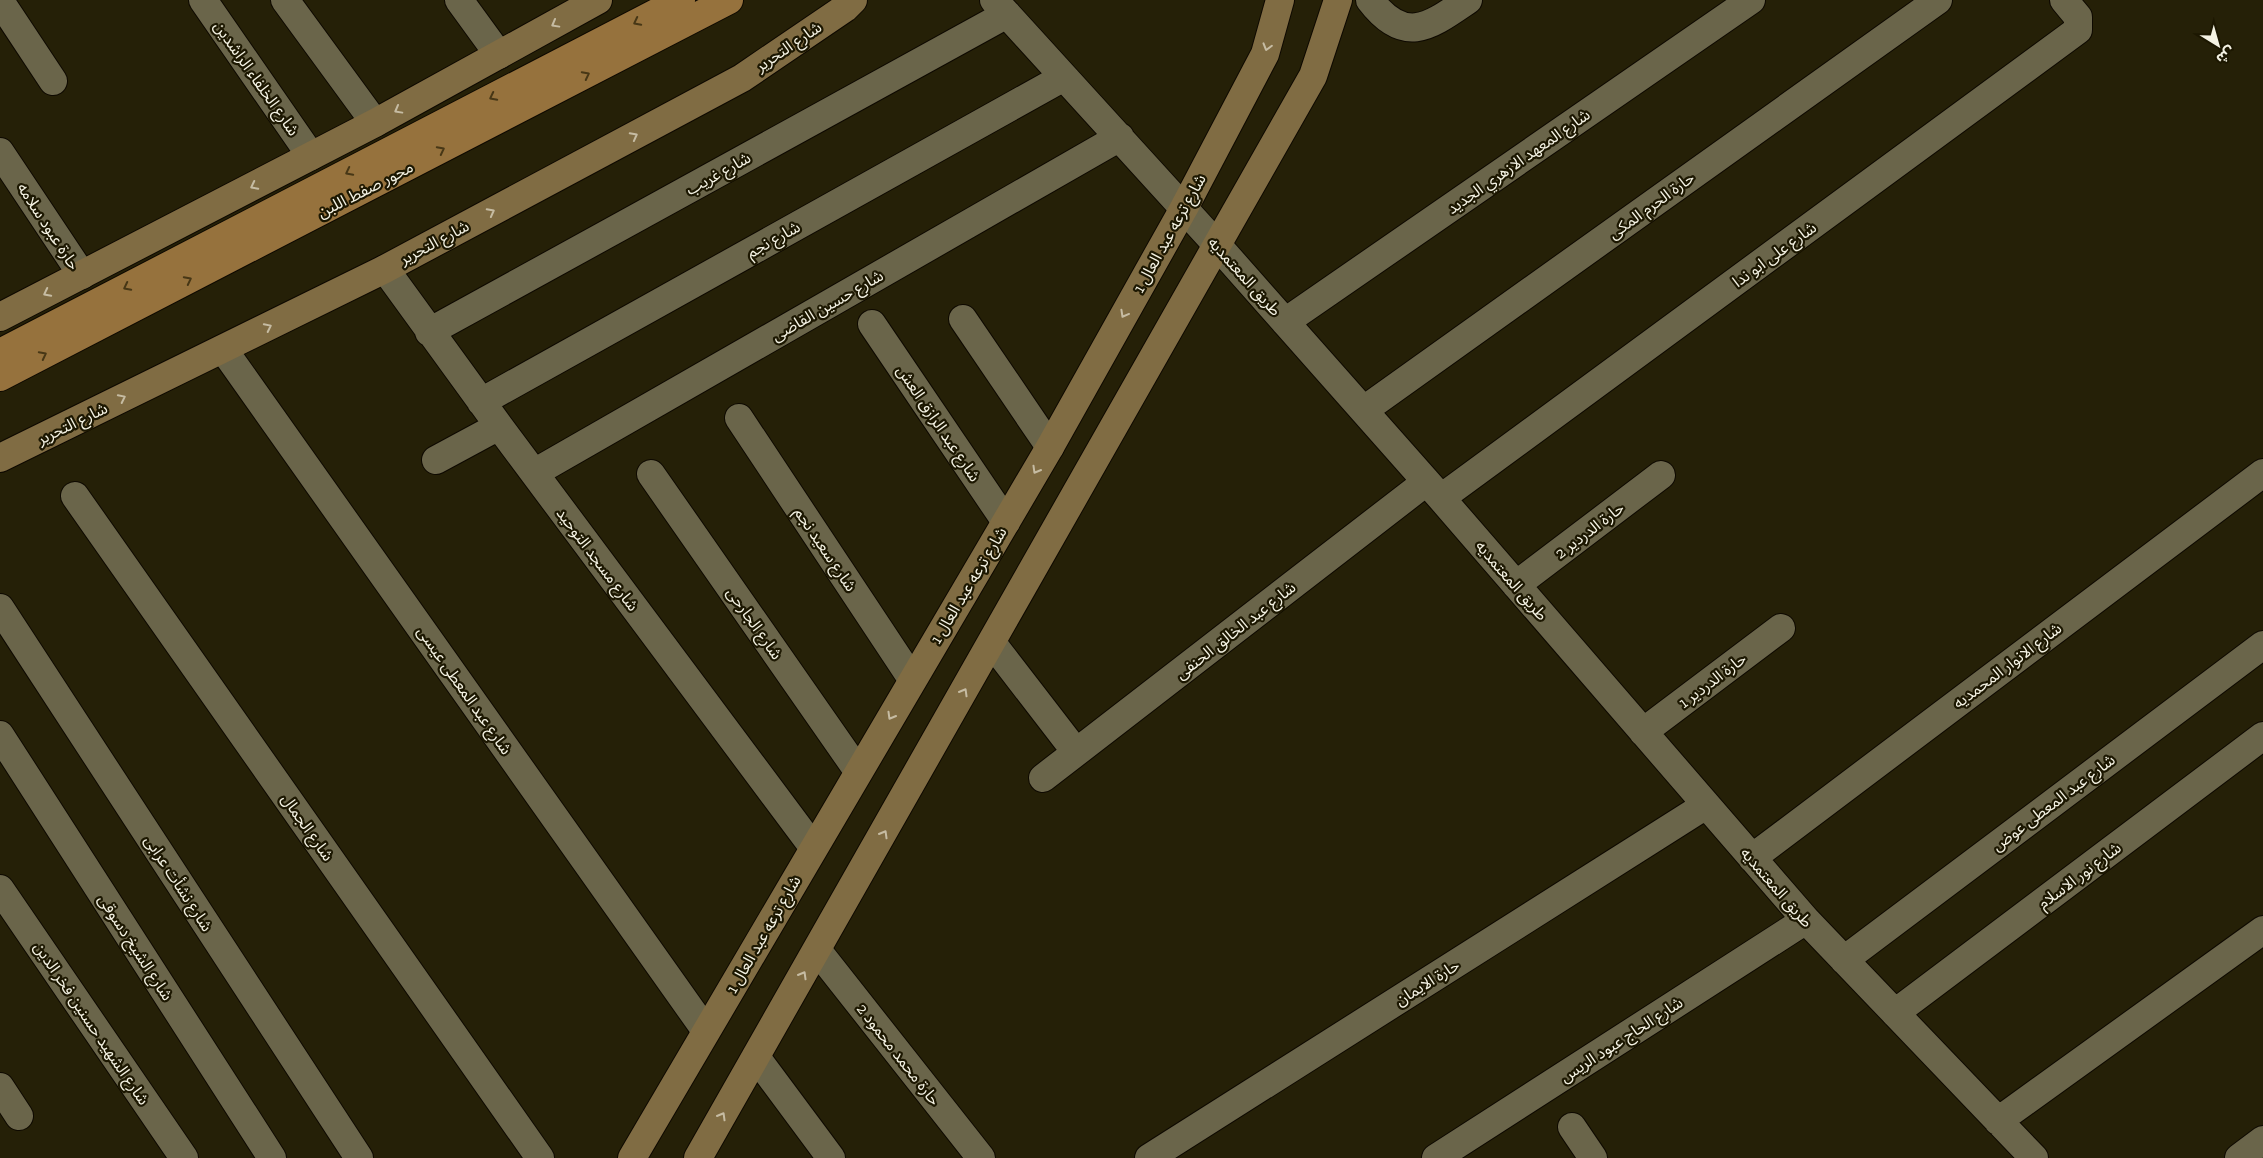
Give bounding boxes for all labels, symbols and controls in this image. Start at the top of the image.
one-way arrow [634,16,643,26]
street label: شارع الخلفاء الراشدين [207,17,303,141]
one-way arrow [552,17,561,27]
street label: شارع التحرير [751,17,827,79]
north arrow [2193,20,2243,70]
one-way arrow [1262,42,1272,51]
text: ش [2213,42,2238,68]
one-way arrow [580,72,589,82]
one-way arrow [489,91,498,101]
one-way arrow [394,104,403,114]
street label: شارع المعهد الازهري الجديد [1443,105,1595,220]
one-way arrow [629,132,638,142]
one-way arrow [436,146,445,156]
street label: شارع غريب [683,148,755,202]
street label: محور صفط اللبن [314,157,416,222]
one-way arrow [345,166,354,176]
street label: حارة الحرم المكى [1605,168,1700,245]
street label: شارع ترعه عبد العال 1 [1129,171,1213,297]
street label: حارة عبود سلامه [13,179,84,273]
one-way arrow [250,180,259,190]
one-way arrow [485,208,494,218]
street label: شارع التحرير [395,216,474,272]
street label: شارع نجم [743,217,805,265]
street label: شارع على ابو ندا [1729,218,1822,294]
street label: طريق المعتمديه [1203,233,1285,321]
street label: شارع حسين القاضى [768,266,888,348]
one-way arrow [183,276,192,286]
one-way arrow [123,281,132,291]
one-way arrow [44,287,53,297]
one-way arrow [1121,308,1131,317]
one-way arrow [263,322,272,333]
one-way arrow [38,351,47,361]
street label: شارع عبد الرازق العش [890,361,985,487]
one-way arrow [117,394,126,404]
street label: شارع التحرير [33,398,112,452]
one-way arrow [1032,465,1042,474]
street label: حارة الدردير 2 [1551,498,1628,563]
street label: شارع مسجد التوحيد [550,504,643,617]
street label: شارع سعيد نجم [788,504,861,597]
street label: شارع ترعه عبد العال 1 [926,524,1013,649]
street label: طريق المعتمديه [1471,536,1552,625]
street label: شارع عبد الخالق الحنفى [1171,578,1301,686]
street label: شارع الجارحى [720,583,786,665]
street label: شارع الانوار المحمديه [1949,618,2067,715]
street label: شارع عبد المعطى عيسى [411,622,516,760]
street label: حارة الدردير 1 [1675,649,1750,712]
one-way arrow [958,689,968,698]
one-way arrow [887,710,897,719]
street label: شارع عبد المعطى عوض [1988,750,2120,857]
street label: شارع الجمال [275,790,338,866]
one-way arrow [877,830,887,839]
street label: شارع نشأت عرابى [138,832,217,937]
street label: شارع نور الاسلام [2034,838,2126,915]
street label: طريق المعتمديه [1736,843,1817,932]
street label: شارع ترعه عبد العال 1 [722,872,807,998]
street label: شارع الشيخ دسوقى [92,891,177,1006]
street label: شارع الشهيد حسنين فخر الدين [27,938,153,1110]
street label: حارة الايمان [1392,955,1463,1010]
one-way arrow [797,971,807,980]
street label: شارع الحاج عبود الريس [1556,993,1688,1089]
street label: حارة محمد محمود 2 [853,999,944,1109]
one-way arrow [716,1112,726,1121]

